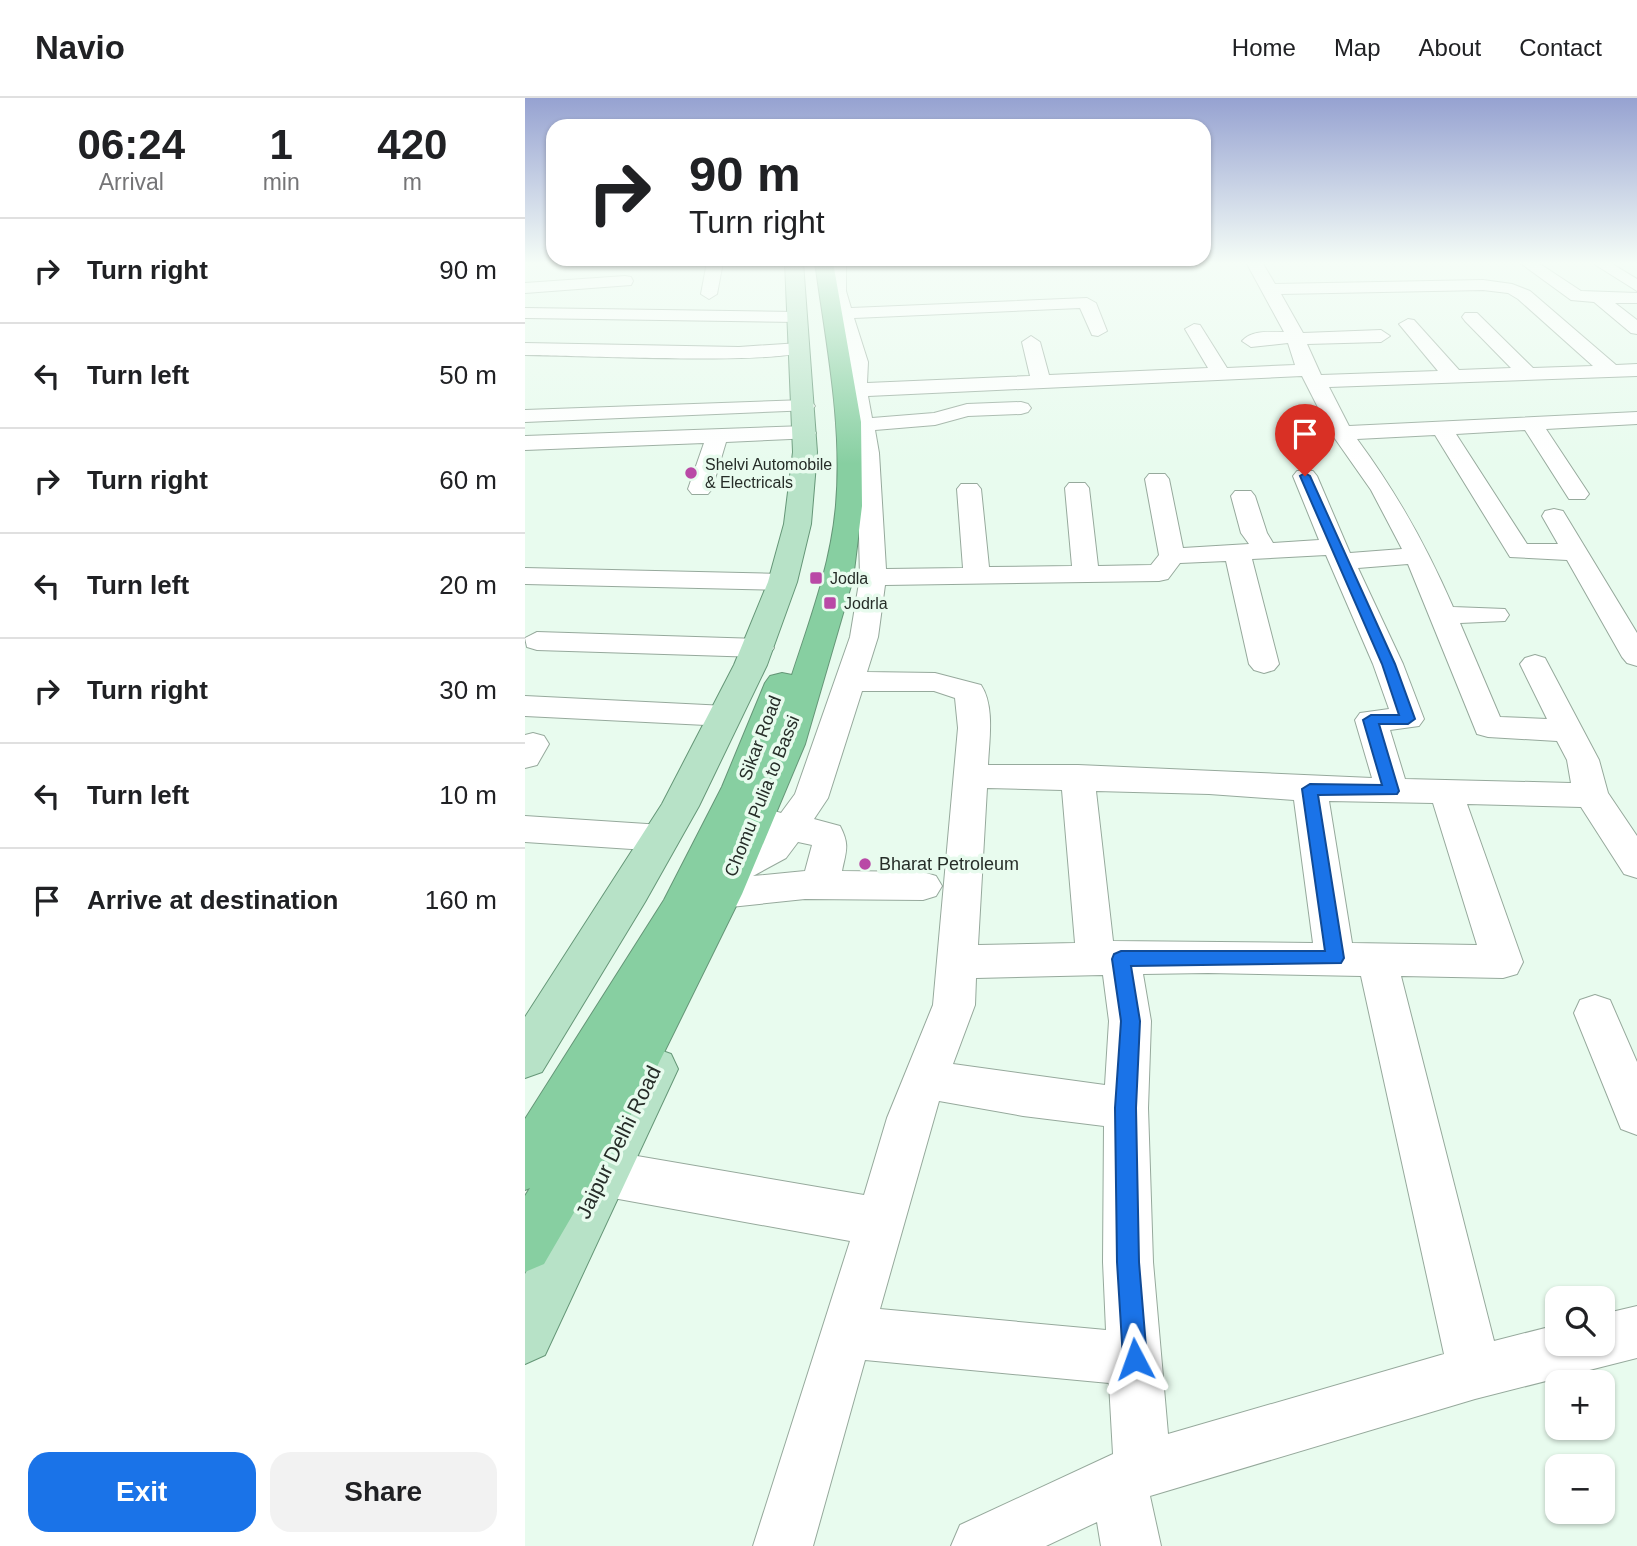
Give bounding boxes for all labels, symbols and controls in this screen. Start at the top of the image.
text: Navio [35,29,125,66]
text: Home [1232,34,1296,61]
text: Map [1334,34,1381,61]
text: About [1419,34,1481,61]
text: Contact [1519,34,1602,61]
text: 06:24 [78,121,185,168]
text: 1 [269,121,293,168]
text: 420 [377,121,447,168]
icon: right [574,147,665,238]
text: 90 m [689,147,801,201]
text: Arrival [99,169,164,195]
text: min [263,169,300,195]
text: m [403,169,422,195]
text: Turn right [689,204,825,240]
icon: right [28,252,66,290]
text: Turn right [87,255,208,285]
text: 90 m [439,255,497,285]
icon: left [28,357,66,395]
text: Turn left [87,360,189,390]
text: 50 m [439,360,497,390]
pin [1275,404,1335,476]
icon: arrive [1286,415,1324,453]
place label: Shelvi Automobile & Electricals [705,456,832,491]
icon: right [28,462,66,500]
text: Turn right [87,465,208,495]
text: 60 m [439,465,497,495]
marker: Shelvi Automobile & Electricals [683,465,699,481]
icon: left [28,567,66,605]
text: Turn left [87,570,189,600]
text: 20 m [439,570,497,600]
marker: Jodla [808,570,824,586]
place label: Jodla [830,570,868,587]
marker: Jodrla [822,595,838,611]
place label: Jodrla [844,595,888,612]
icon: right [28,672,66,710]
text: Turn right [87,675,208,705]
text: 30 m [439,675,497,705]
street label: Sikar Road [735,693,785,783]
street label: Chomu Pulia to Bassi [720,712,804,880]
icon: left [28,777,66,815]
text: Turn left [87,780,189,810]
text: 10 m [439,780,497,810]
place label: Bharat Petroleum [879,854,1019,874]
marker: Bharat Petroleum [857,856,873,872]
icon: arrive [28,882,66,920]
text: Arrive at destination [87,885,338,915]
text: 160 m [425,885,497,915]
street label: Jaipur Delhi Road [571,1062,665,1222]
map controls [1545,1286,1615,1524]
button: search [1545,1286,1615,1356]
position arrow [1098,1322,1172,1396]
button: + [1545,1370,1615,1440]
button: Exit [28,1452,256,1532]
button: Share [270,1452,497,1532]
button: − [1545,1454,1615,1524]

